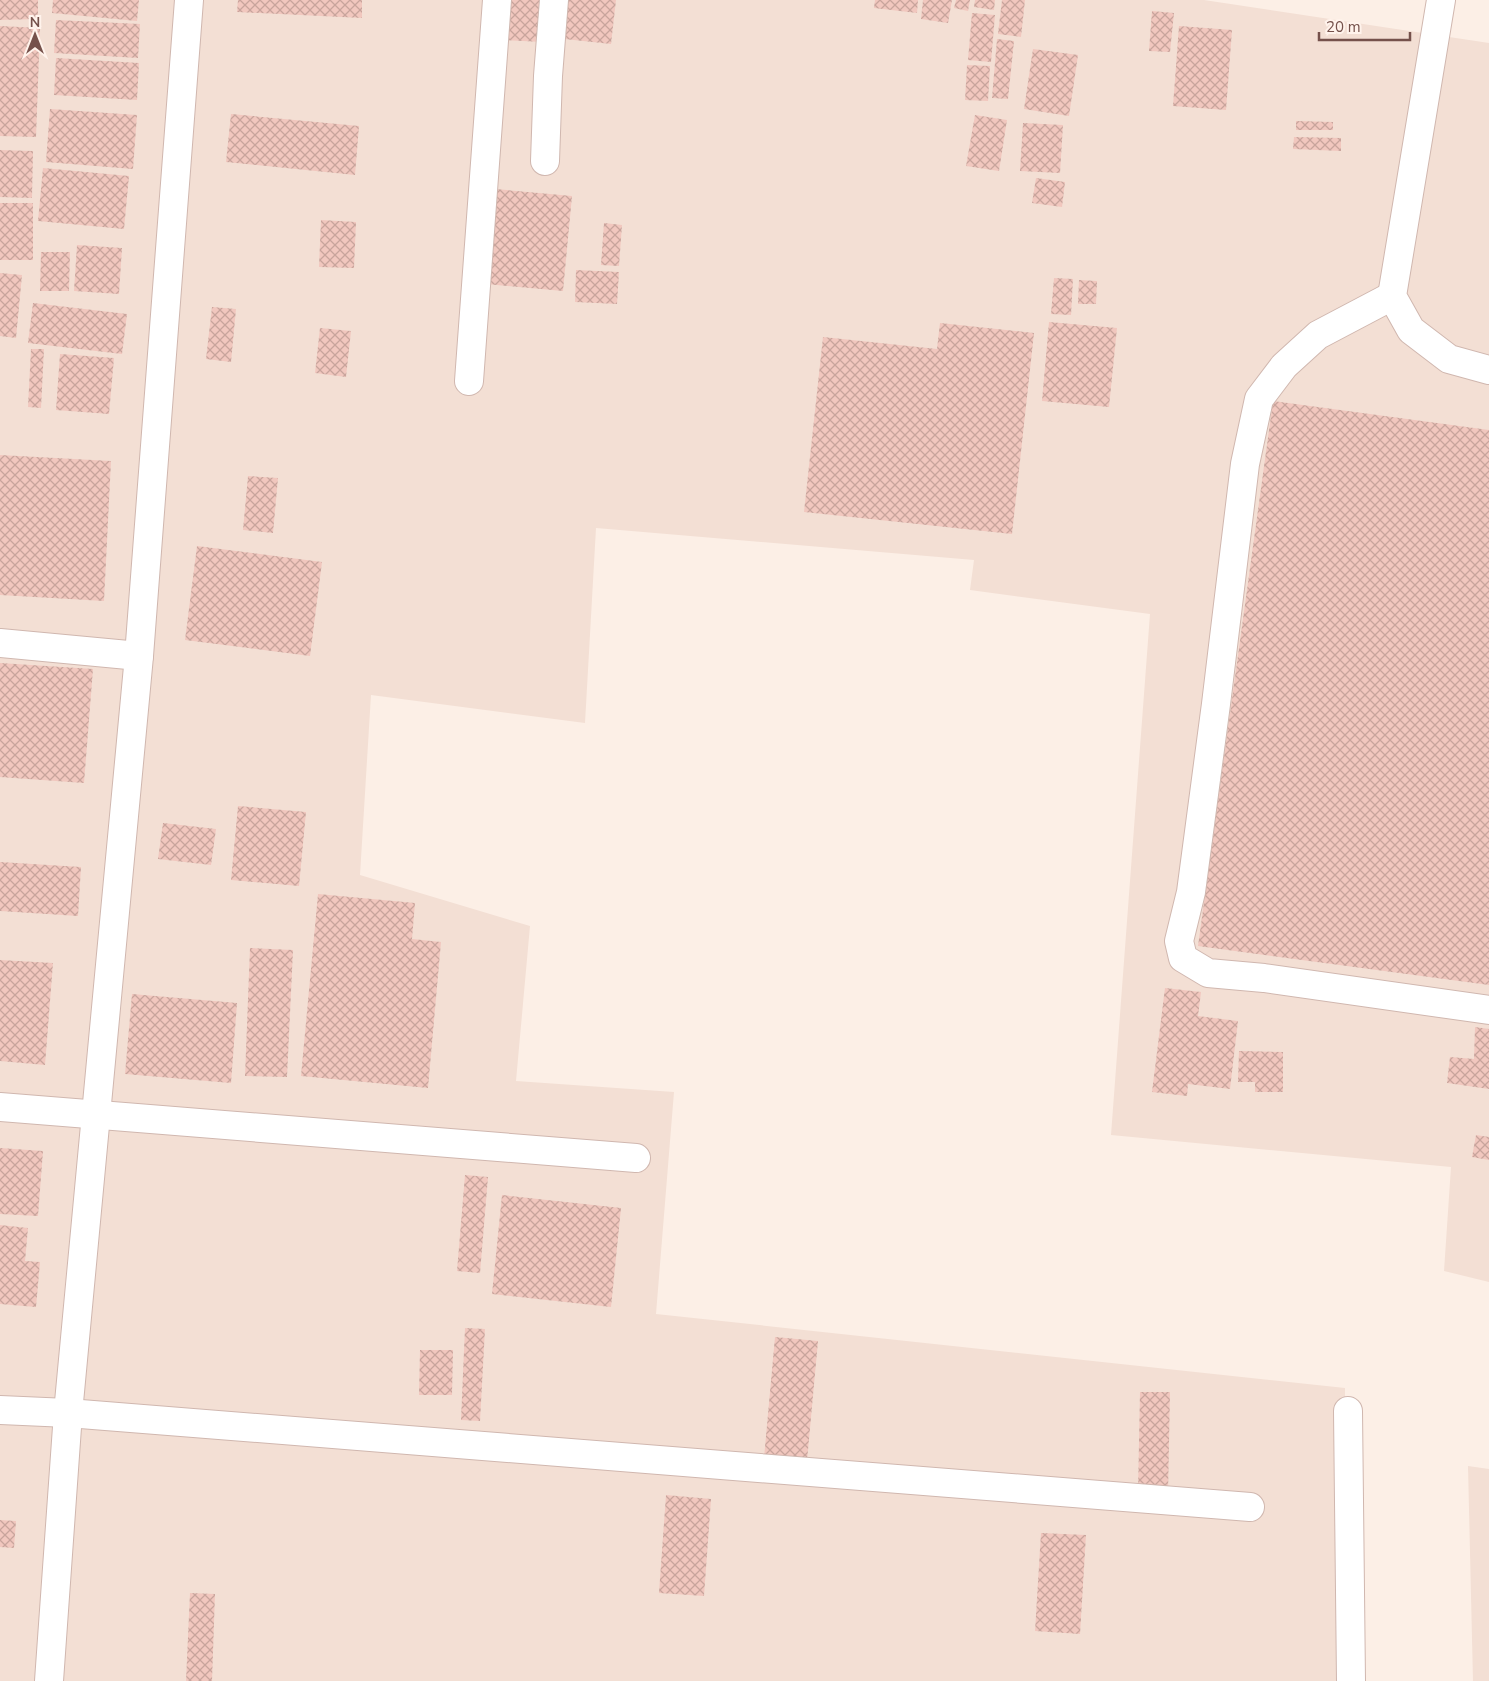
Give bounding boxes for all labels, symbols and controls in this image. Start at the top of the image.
north arrow [10,10,60,60]
scale bar [1319,10,1410,42]
text: N [30,13,40,32]
text: 20 m [1326,17,1361,37]

